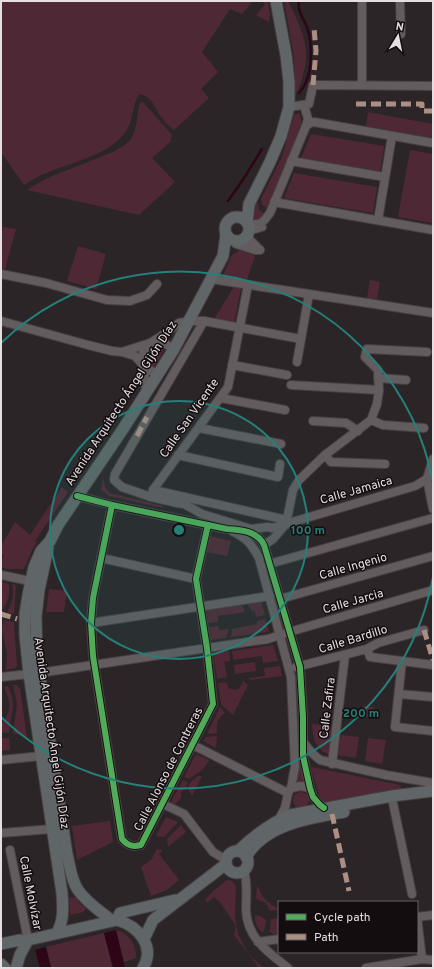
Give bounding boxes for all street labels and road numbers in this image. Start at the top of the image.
street label: Avenida Arquitecto Ángel Gijón Díaz [62,318,181,489]
street label: Calle San Vicente [156,376,223,461]
street label: Calle Jamaica [318,473,394,509]
street label: Calle Ingenio [318,550,389,584]
street label: Calle Jarcia [321,586,385,618]
street label: Calle Bardillo [317,622,390,658]
street label: Avenida Arquitecto Ángel Gijón Díaz [30,636,72,830]
street label: Calle Zafira [316,677,340,740]
street label: Calle Alonso de Contreras [131,705,207,834]
street label: Calle Molvízar [15,855,45,932]

